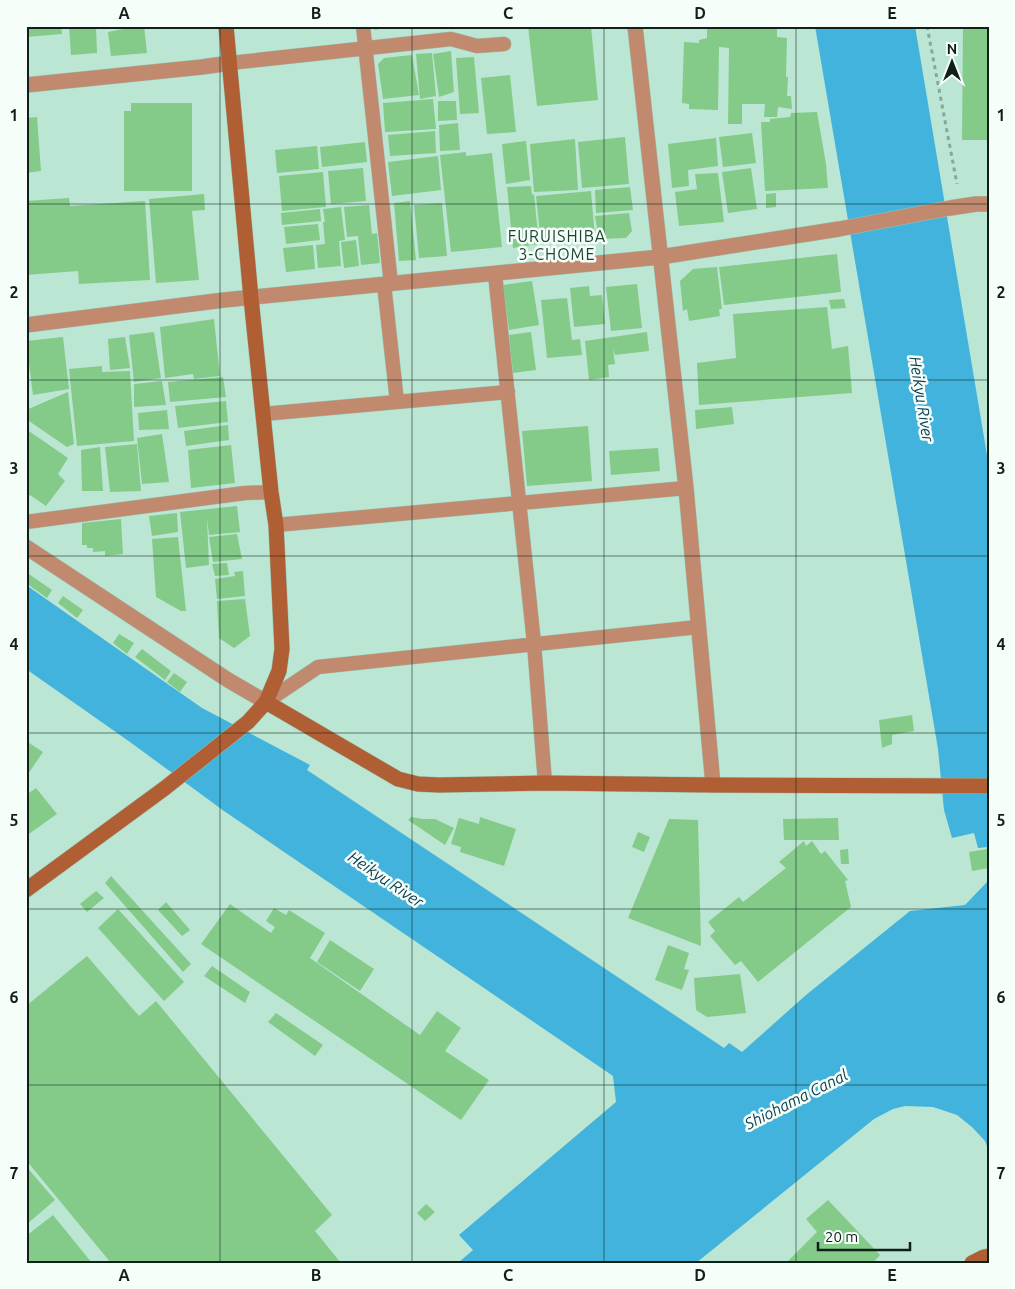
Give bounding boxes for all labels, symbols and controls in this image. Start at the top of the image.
text: A [118,4,130,22]
text: B [311,4,321,22]
text: C [503,4,513,22]
text: D [694,4,706,22]
text: E [887,4,897,22]
north arrow [928,38,978,88]
text: N [947,41,957,57]
text: 1 [9,106,19,124]
text: 1 [996,106,1006,124]
district label: FURUISHIBA 3-CHOME [508,227,606,263]
text: 2 [9,283,19,301]
text: 2 [996,283,1006,301]
water label: Heikyu River [906,355,938,444]
text: 3 [9,459,19,477]
text: 3 [996,459,1006,477]
text: 4 [9,635,19,653]
text: 4 [996,635,1006,653]
text: 5 [9,811,19,829]
text: 5 [996,811,1006,829]
water label: Heikyu River [345,847,428,911]
text: 6 [9,988,19,1006]
text: 6 [996,988,1006,1006]
water label: Shiohama Canal [741,1065,851,1133]
text: 7 [9,1164,19,1182]
text: 7 [996,1164,1006,1182]
scale bar [818,1219,910,1251]
text: 20 m [825,1228,858,1245]
text: A [118,1266,130,1284]
text: B [311,1266,321,1284]
text: C [503,1266,513,1284]
text: D [694,1266,706,1284]
text: E [887,1266,897,1284]

